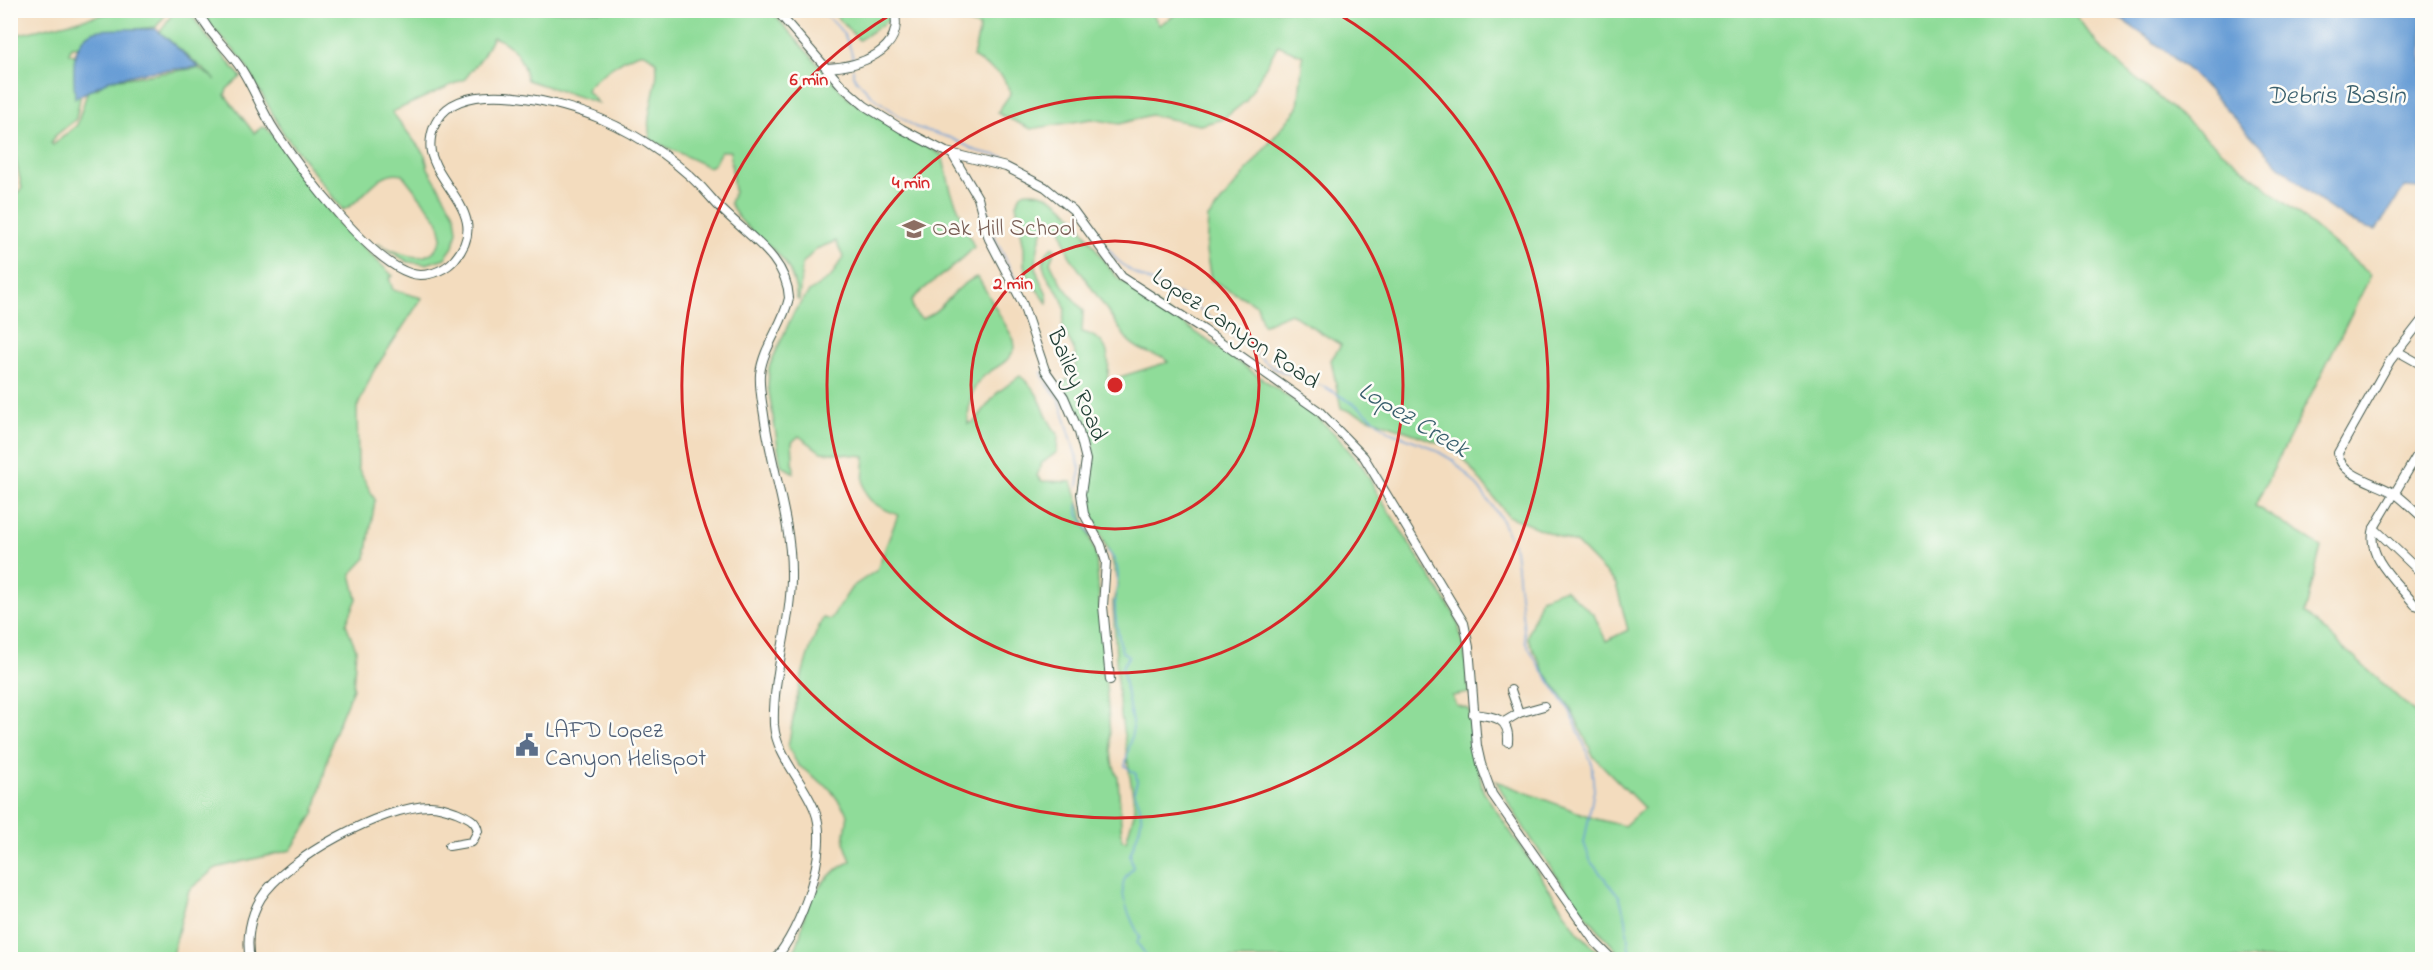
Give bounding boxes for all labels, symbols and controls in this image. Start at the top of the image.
text: 6 min [790,68,828,94]
water label: Debris Basin [2266,78,2407,116]
text: 4 min [892,171,930,197]
place label: Oak Hill School [932,212,1075,247]
school or university icon: Oak Hill School [901,216,927,242]
street label: Lopez Canyon Road [1143,261,1326,400]
text: 2 min [992,272,1033,298]
street label: Bailey Road [1035,322,1116,448]
water label: Lopez Creek [1350,373,1477,470]
centre of rings [1105,375,1125,395]
place label: LAFD Lopez Canyon Helispot [545,714,706,778]
public building icon: LAFD Lopez Canyon Helispot [514,732,540,758]

